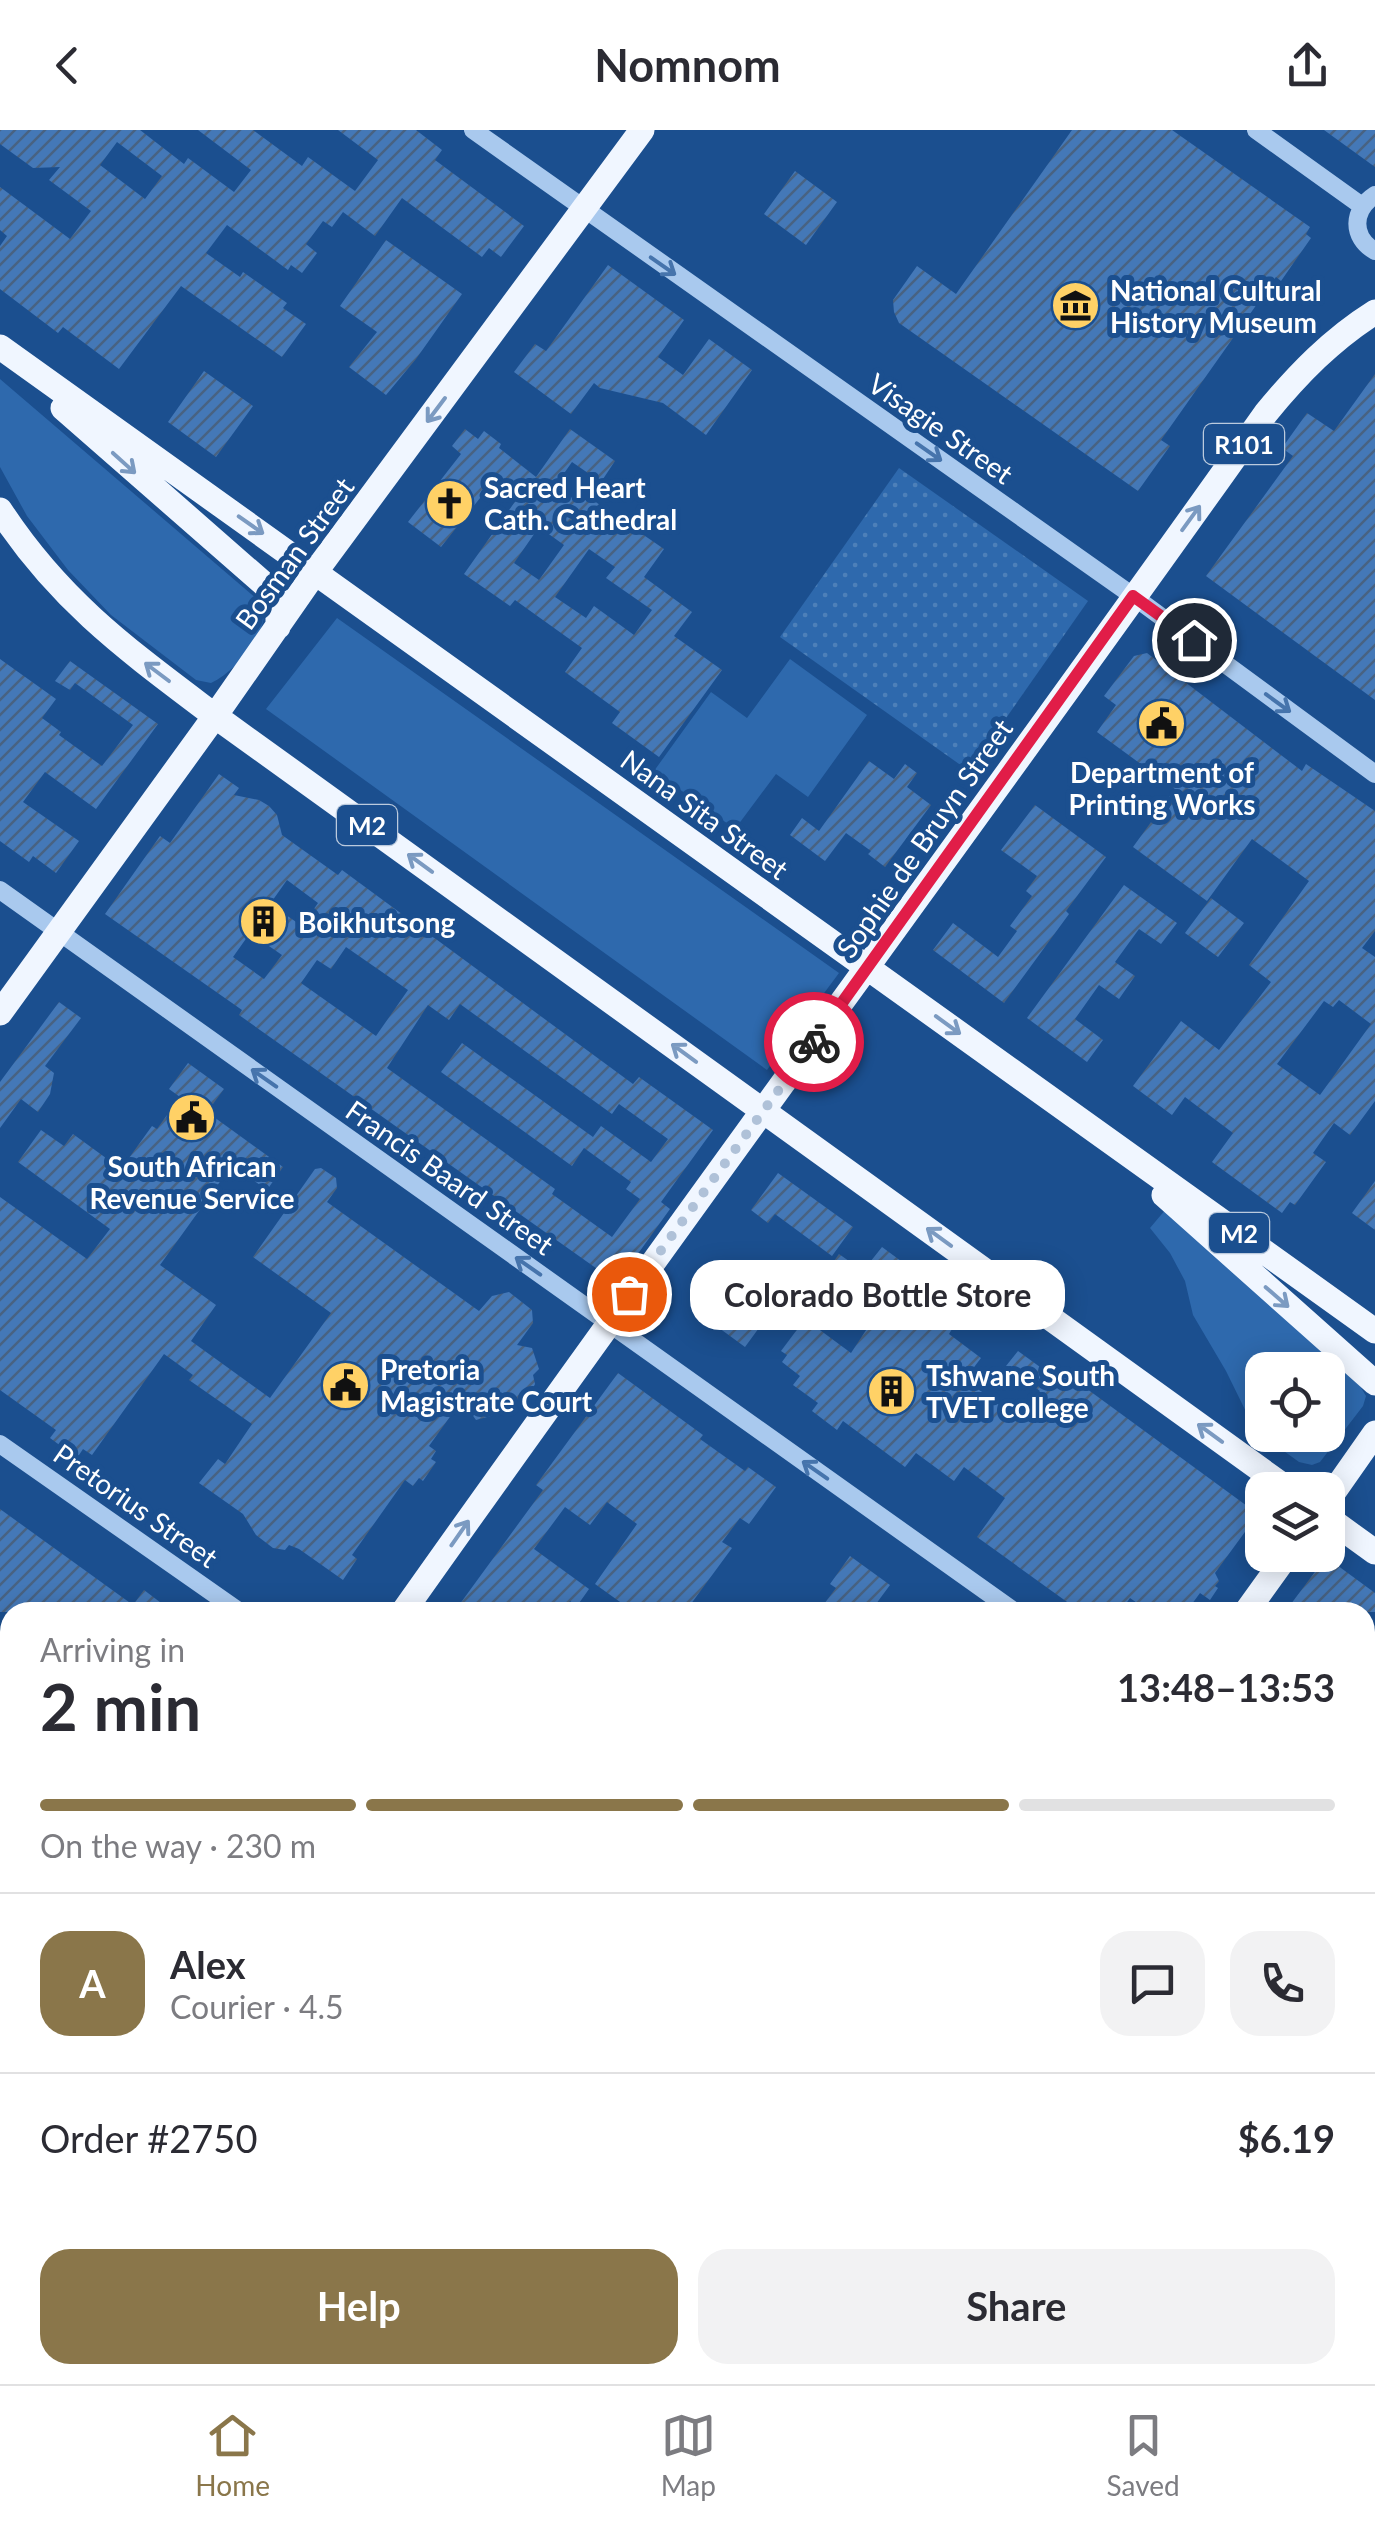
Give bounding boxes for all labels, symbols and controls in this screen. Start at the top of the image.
icon: back [40,38,95,93]
text: Nomnom [594,38,781,92]
icon: share [1280,38,1335,93]
one-way arrow [648,255,676,276]
place label: National Cultural History Museum [1110,273,1322,339]
museum icon: National Cultural History Museum [1049,280,1101,332]
street label: Visagie Street [862,366,1020,490]
one-way arrow [425,396,446,423]
road number: R101 [1204,424,1284,464]
one-way arrow [914,441,942,462]
one-way arrow [111,452,136,475]
street label: Bosman Street [228,470,360,636]
place label: Sacred Heart Cath. Cathedral [484,470,677,536]
church icon: Sacred Heart Cath. Cathedral [423,477,475,529]
one-way arrow [1180,504,1201,532]
one-way arrow [237,514,264,535]
pin [1152,598,1237,683]
icon: home [1167,613,1222,668]
one-way arrow [144,662,171,683]
one-way arrow [1264,692,1291,713]
public building icon: Department of Printing Works [1136,698,1188,750]
street label: Sophie de Bruyn Street [829,712,1019,964]
street label: Nana Sita Street [615,742,795,886]
place label: Department of Printing Works [1069,755,1256,821]
road number: M2 [337,805,397,845]
one-way arrow [407,853,434,874]
building icon: Boikhutsong [237,896,289,948]
place label: Boikhutsong [298,905,456,939]
courier [764,992,864,1092]
one-way arrow [934,1014,961,1035]
icon: bike [787,1015,842,1070]
one-way arrow [671,1043,698,1064]
one-way arrow [250,1068,278,1089]
public building icon: South African Revenue Service [166,1092,218,1144]
street label: Francis Baard Street [340,1093,560,1261]
place label: South African Revenue Service [89,1149,295,1215]
road number: M2 [1209,1213,1269,1253]
one-way arrow [926,1227,953,1248]
pin [587,1252,672,1337]
one-way arrow [515,1256,542,1277]
callout: Colorado Bottle Store [689,1259,1064,1329]
icon: bag [602,1267,657,1322]
text: Colorado Bottle Store [724,1275,1031,1314]
one-way arrow [1264,1285,1289,1308]
place label: Pretoria Magistrate Court [380,1352,593,1418]
map controls [1245,1352,1345,1572]
button: locate [1245,1352,1345,1452]
place label: Tshwane South TVET college [926,1358,1115,1424]
public building icon: Pretoria Magistrate Court [319,1359,371,1411]
building icon: Tshwane South TVET college [865,1365,917,1417]
one-way arrow [1197,1423,1224,1444]
street label: Pretorius Street [48,1436,224,1574]
one-way arrow [802,1460,829,1481]
button: layers [1245,1472,1345,1572]
one-way arrow [449,1520,470,1547]
text: Arriving in [40,1630,185,1669]
text: 13:48–13:53 [1117,1664,1335,1710]
text: 2 min [40,1667,201,1745]
text: On the way · 230 m [40,1826,316,1865]
button: chat [1100,1931,1205,2036]
button: phone [1230,1931,1335,2036]
text: Alex [170,1941,246,1987]
text: A [79,1960,106,2006]
text: Courier · 4.5 [170,1987,344,2026]
text: Order #2750 [40,2115,257,2161]
text: $6.19 [1238,2115,1335,2161]
button: Help [40,2249,678,2364]
button: Share [698,2249,1335,2364]
tab: Home [195,2408,270,2502]
tab: Map [661,2408,716,2502]
tab: Saved [1107,2408,1180,2502]

